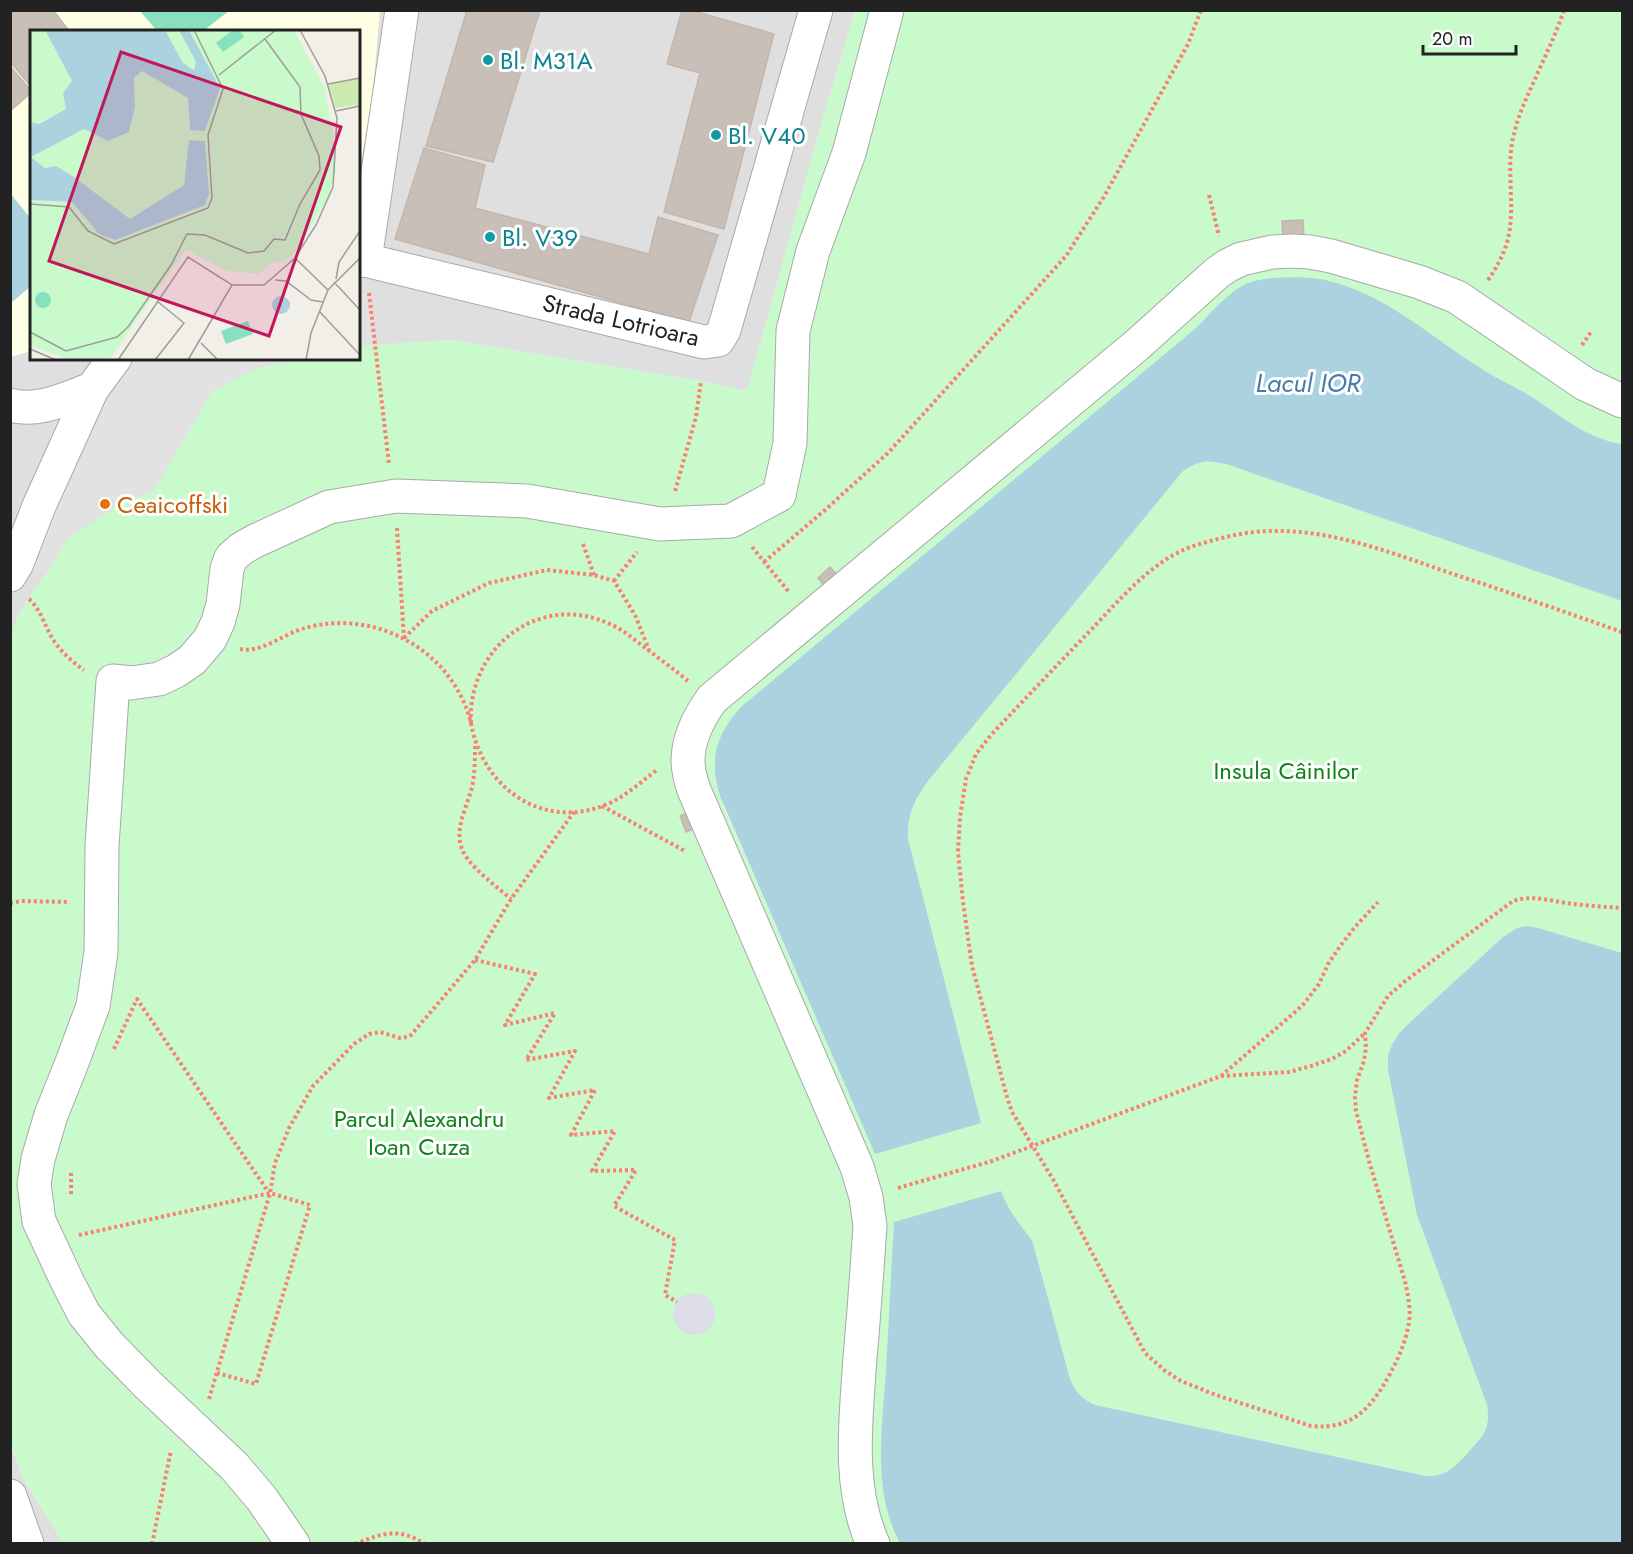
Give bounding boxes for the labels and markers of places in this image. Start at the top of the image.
place label: Bl. M31A [500,43,593,78]
marker: Bl. M31A [481,53,495,67]
place label: Bl. V40 [728,118,806,153]
marker: Bl. V40 [709,128,723,142]
place label: Bl. V39 [502,220,578,255]
marker: Bl. V39 [483,230,497,244]
place label: Ceaicoffski [117,487,228,522]
marker: Ceaicoffski [98,497,112,511]

